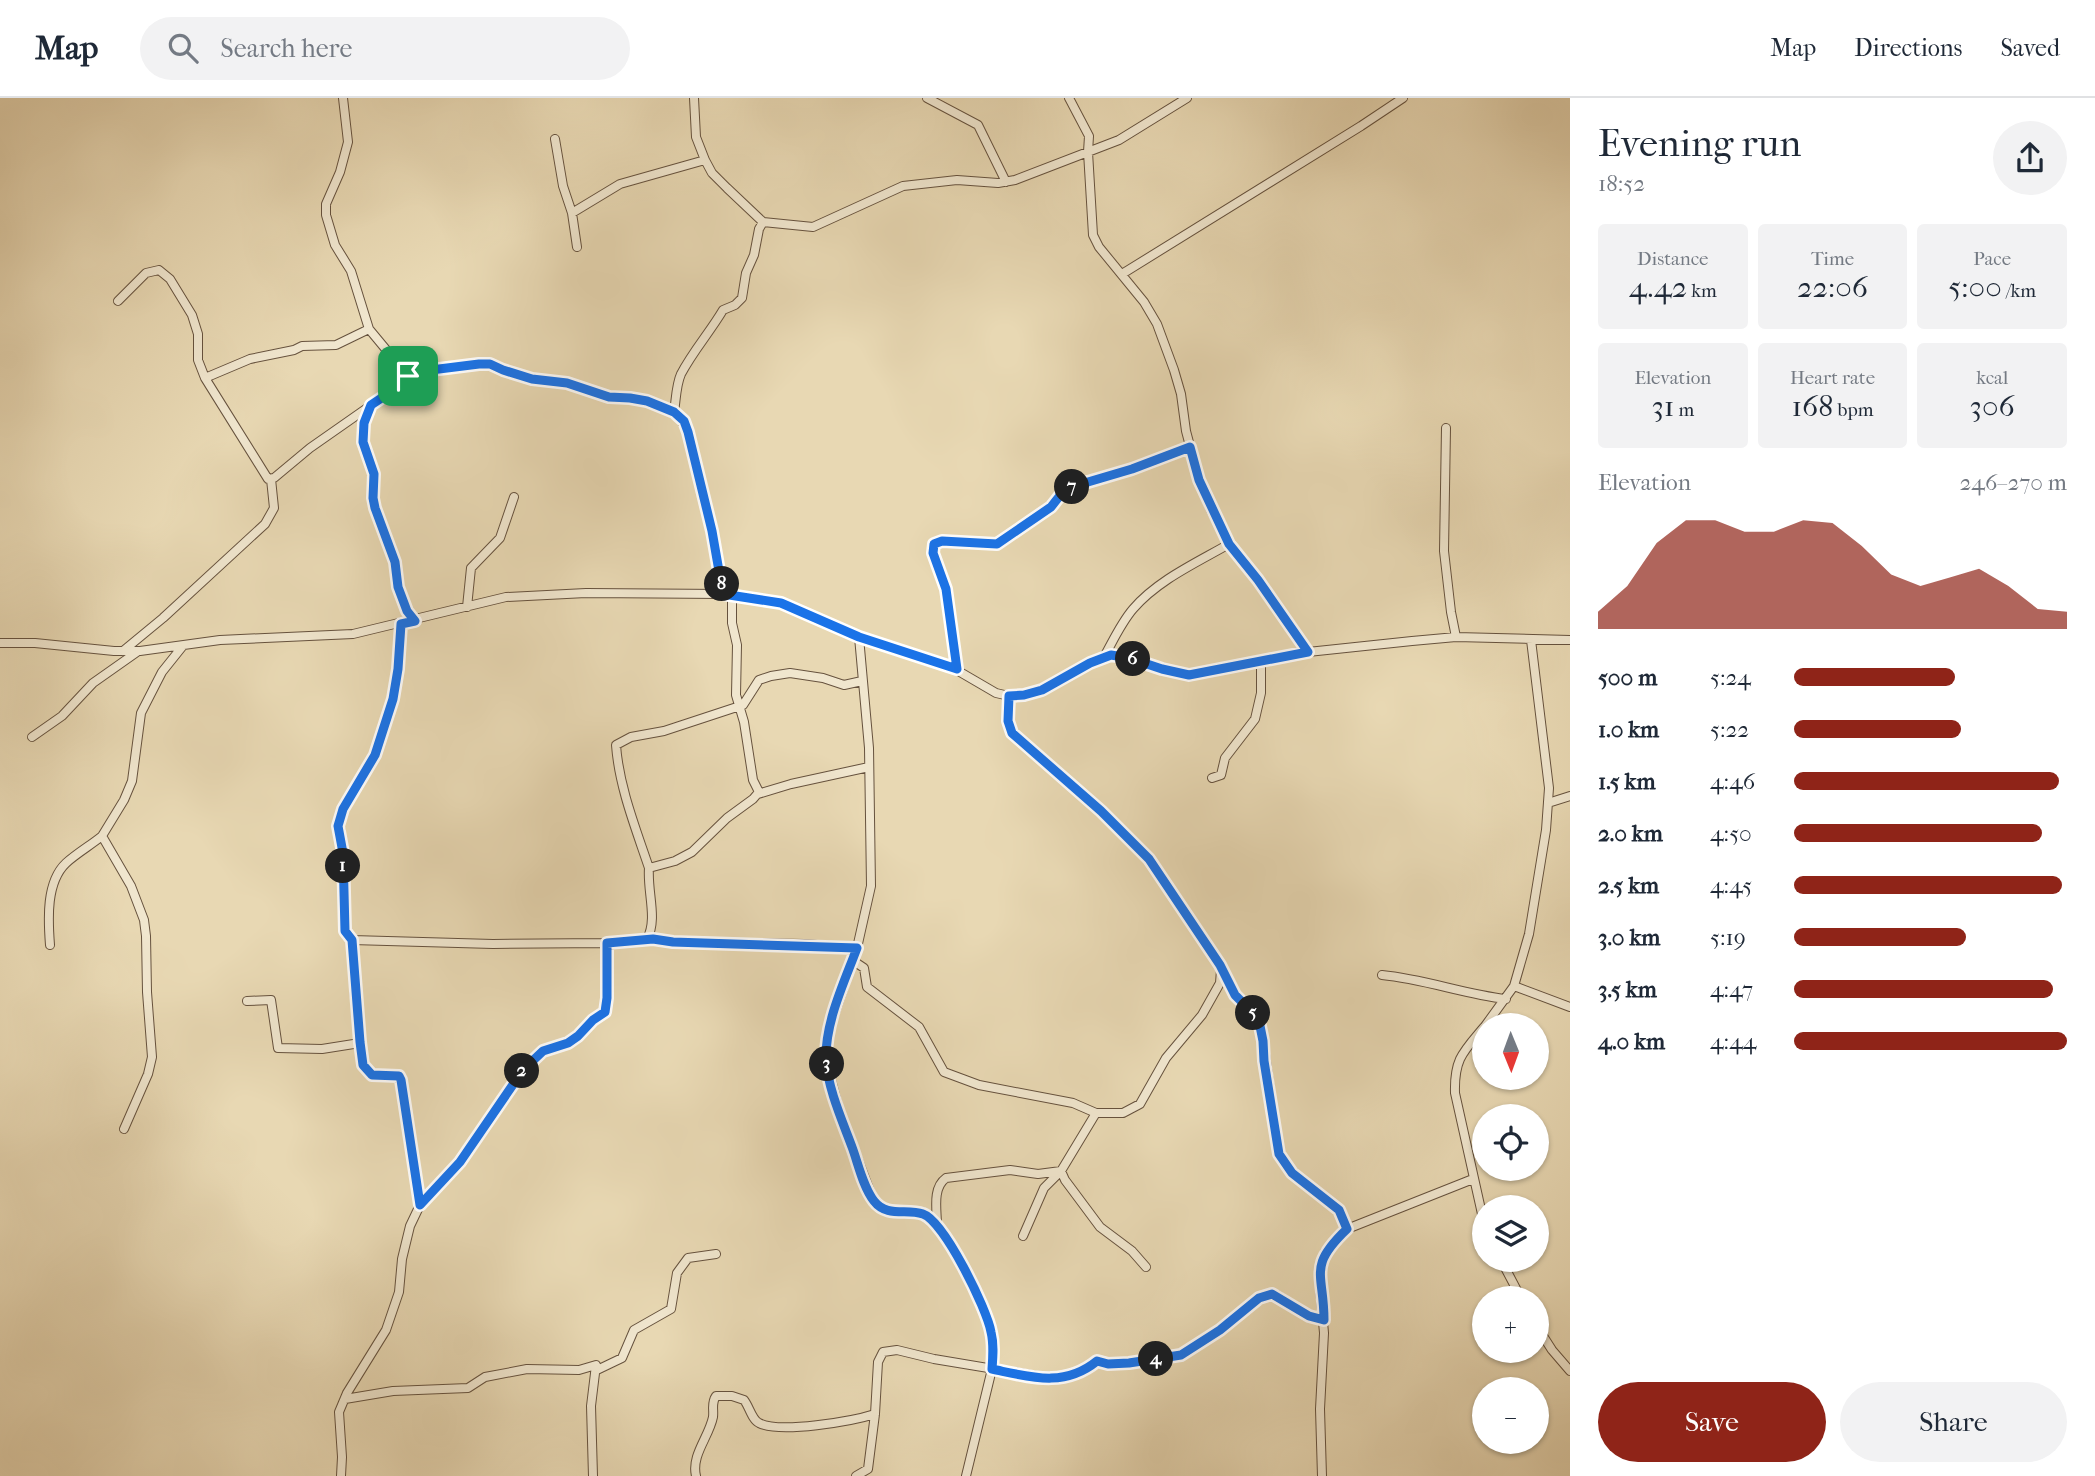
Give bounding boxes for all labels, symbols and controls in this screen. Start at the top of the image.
search box [140,17,630,80]
text: Map [35,29,98,68]
icon: search [164,29,202,67]
text: Search here [220,33,352,64]
text: Map [1770,34,1816,62]
text: Directions [1854,34,1962,62]
text: Saved [2000,34,2060,62]
text: Evening run [1598,121,1801,166]
button: share [1993,121,2067,195]
text: 18:52 [1598,170,1645,197]
text: Distance [1637,248,1709,270]
text: Time [1811,248,1854,270]
text: Pace [1973,248,2011,270]
text: 4.42 [1629,270,1687,305]
text: 22:06 [1797,270,1868,305]
text: 5:00 [1948,270,2002,305]
text: km [1687,280,1717,302]
text: /km [2002,280,2036,302]
pin [378,346,438,406]
icon: arrive [389,357,427,395]
text: Elevation [1634,367,1711,389]
text: Heart rate [1790,367,1875,389]
text: kcal [1976,367,2008,389]
text: 31 [1651,389,1674,424]
text: 168 [1792,389,1833,424]
text: 306 [1970,389,2015,424]
text: m [1674,399,1694,421]
text: bpm [1833,399,1873,421]
text: Elevation [1598,469,1691,496]
text: 246–270 m [1960,469,2067,496]
pin: 7 [1054,470,1090,504]
text: 7 [1067,475,1076,497]
pin: 8 [704,566,740,602]
text: 8 [717,572,726,594]
pin: 6 [1116,642,1150,676]
text: 6 [1127,647,1138,669]
text: 500 m [1598,664,1657,691]
text: 5:24 [1710,664,1751,691]
text: 1.0 km [1598,716,1659,743]
text: 5:22 [1710,716,1749,743]
text: 1.5 km [1598,768,1656,795]
text: 4:46 [1710,768,1755,795]
text: 2.0 km [1598,820,1663,847]
text: 4:50 [1710,820,1752,847]
pin: 1 [326,848,360,884]
text: 1 [339,854,346,876]
text: 2.5 km [1598,872,1659,899]
text: 4:45 [1710,872,1752,899]
text: 3.0 km [1598,924,1660,951]
text: 5:19 [1710,924,1746,951]
text: 3.5 km [1598,976,1657,1003]
text: 4:47 [1710,976,1753,1003]
pin: 5 [1236,996,1270,1030]
text: 5 [1248,1001,1257,1023]
north arrow [1472,1013,1549,1090]
map controls [1472,1013,1549,1454]
text: 4.0 km [1598,1028,1665,1055]
text: 4:44 [1710,1028,1756,1055]
pin: 3 [810,1046,844,1082]
text: 3 [823,1052,830,1074]
pin: 2 [504,1054,540,1088]
text: 2 [517,1059,526,1081]
button: locate [1472,1104,1549,1181]
button: layers [1472,1195,1549,1272]
button: + [1472,1286,1549,1363]
pin: 4 [1138,1342,1174,1376]
text: 4 [1150,1347,1161,1369]
button: − [1472,1377,1549,1454]
button: Save [1598,1382,1826,1462]
button: Share [1840,1382,2067,1462]

